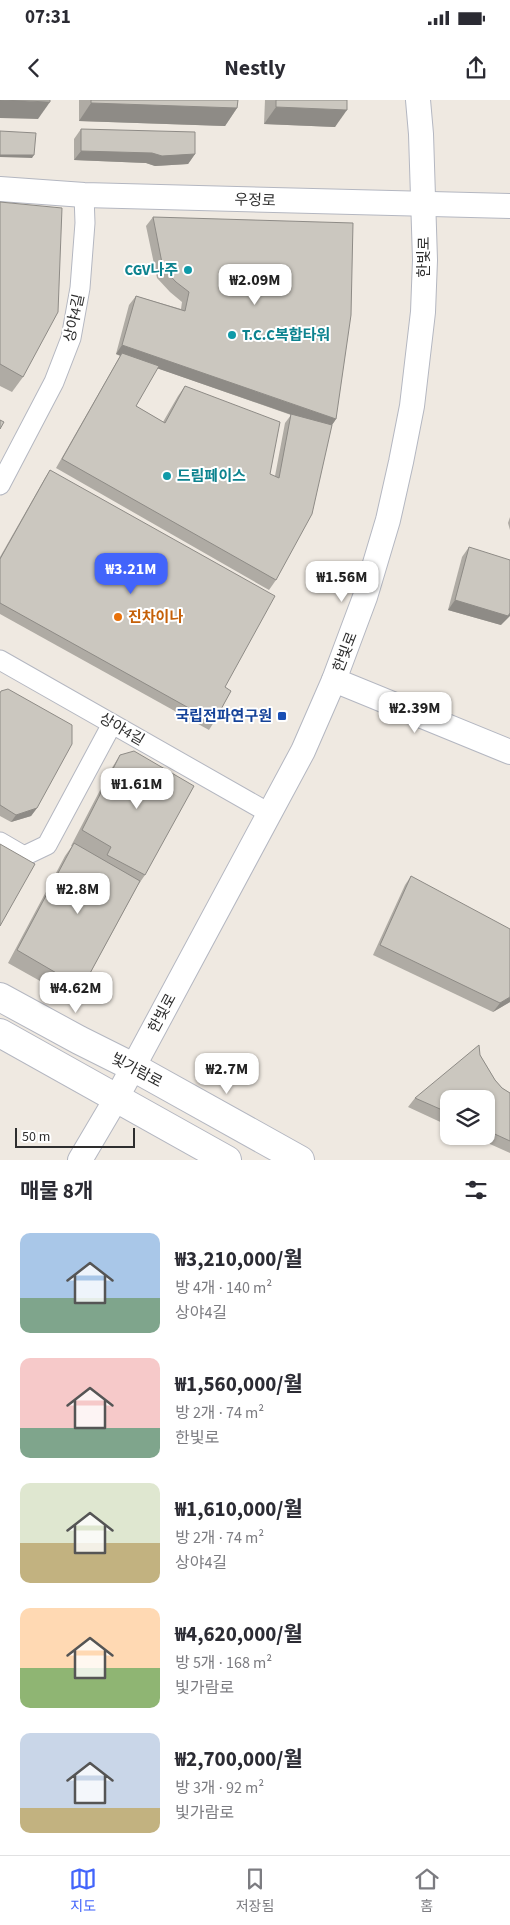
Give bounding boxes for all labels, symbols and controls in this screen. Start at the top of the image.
text: 07:31 [25,4,71,31]
text: Nestly [224,52,286,84]
icon: back [20,54,48,82]
icon: share [462,54,490,82]
street label: 우정로 [234,189,276,212]
street label: 한빛로 [414,236,435,278]
place label: CGV나주 [125,260,178,281]
marker: CGV나주 [182,264,194,276]
pin: ₩2.09M [214,264,296,306]
text: ₩2.09M [230,269,280,291]
street label: 상야4길 [59,292,90,344]
place label: T.C.C복합타워 [242,325,330,346]
marker: T.C.C복합타워 [226,329,238,341]
place label: 드림페이스 [177,466,246,487]
marker: 드림페이스 [161,470,173,482]
pin: ₩3.21M [90,552,172,595]
text: ₩3.21M [106,558,156,580]
pin: ₩1.56M [301,560,383,603]
text: ₩1.56M [317,566,367,588]
place label: 진차이나 [128,607,183,628]
marker: 진차이나 [112,611,124,623]
street label: 한빛로 [328,629,363,675]
pin: ₩2.39M [374,692,456,734]
text: ₩2.39M [390,697,440,719]
place label: 국립전파연구원 [175,706,272,727]
street label: 상야4길 [95,708,148,751]
marker: 국립전파연구원 [276,710,288,722]
pin: ₩1.61M [96,768,178,810]
text: ₩1.61M [112,773,162,795]
pin: ₩2.8M [43,872,113,915]
text: ₩2.8M [57,878,99,900]
pin: ₩4.62M [35,972,117,1014]
text: ₩4.62M [51,977,101,999]
street label: 한빛로 [143,990,181,1036]
street label: 빛가람로 [107,1048,166,1093]
pin: ₩2.7M [192,1052,262,1095]
text: ₩2.7M [206,1058,248,1080]
map controls [440,1090,495,1145]
button: layers [440,1090,495,1145]
scale bar [15,1125,135,1148]
text: 50 m [22,1127,50,1147]
text: 매물 8개 [20,1176,93,1206]
icon: filters [462,1176,490,1204]
text: ₩3,210,000/월 [175,1244,303,1274]
icon: home [60,1253,120,1313]
text: 방 4개 · 140 m² [175,1277,272,1299]
text: 상야4길 [175,1302,227,1324]
text: ₩1,560,000/월 [175,1369,303,1399]
icon: home [60,1378,120,1438]
text: 방 2개 · 74 m² [175,1402,264,1424]
text: 한빛로 [175,1427,219,1449]
text: ₩1,610,000/월 [175,1494,303,1524]
icon: home [60,1503,120,1563]
text: 방 2개 · 74 m² [175,1527,264,1549]
text: 상야4길 [175,1552,227,1574]
text: ₩4,620,000/월 [175,1619,303,1649]
icon: home [60,1628,120,1688]
text: 방 5개 · 168 m² [175,1652,272,1674]
text: 빛가람로 [175,1677,234,1699]
text: ₩2,700,000/월 [175,1744,303,1774]
icon: home [60,1753,120,1813]
text: 방 3개 · 92 m² [175,1777,264,1799]
text: 빛가람로 [175,1802,234,1824]
tab: 지도 [69,1865,97,1917]
tab: 저장됨 [236,1865,274,1917]
tab: 홈 [413,1865,441,1917]

